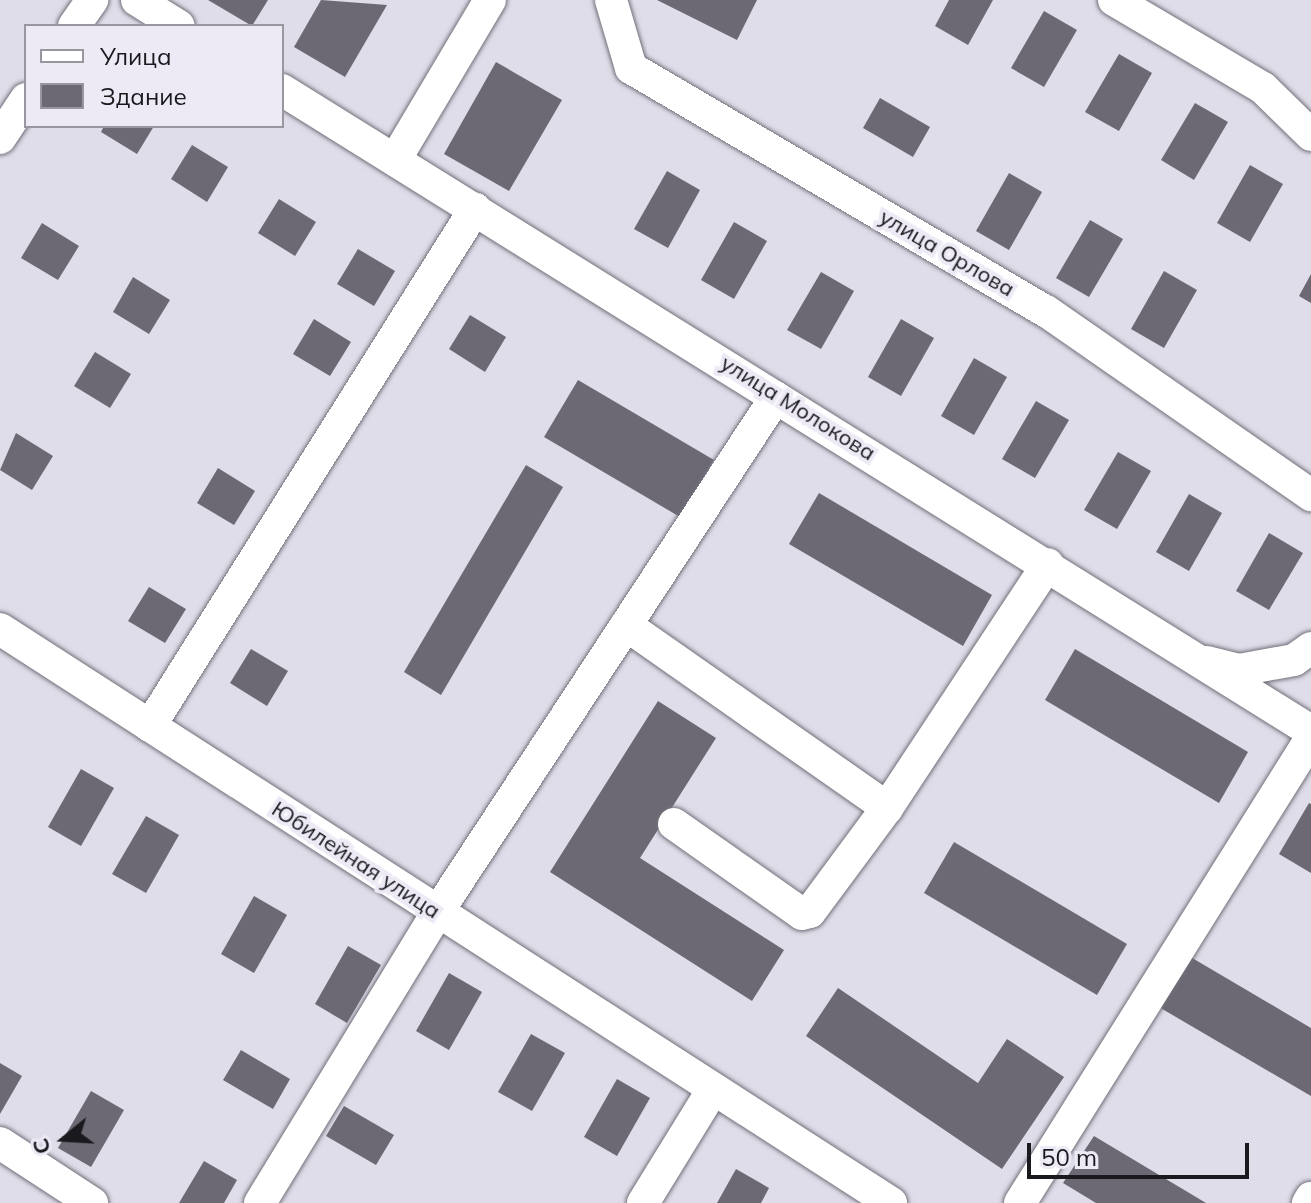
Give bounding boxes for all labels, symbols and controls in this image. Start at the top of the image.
legend [24,24,284,128]
text: Улица [100,41,172,71]
text: Здание [100,81,187,111]
street label: улица Орлова [875,204,1019,302]
street label: улица Молокова [716,350,880,466]
street label: Юбилейная улица [267,796,445,924]
north arrow [24,1099,104,1179]
scale bar [1031,1127,1253,1177]
text: С [26,1135,57,1158]
text: 50 m [1041,1142,1097,1172]

